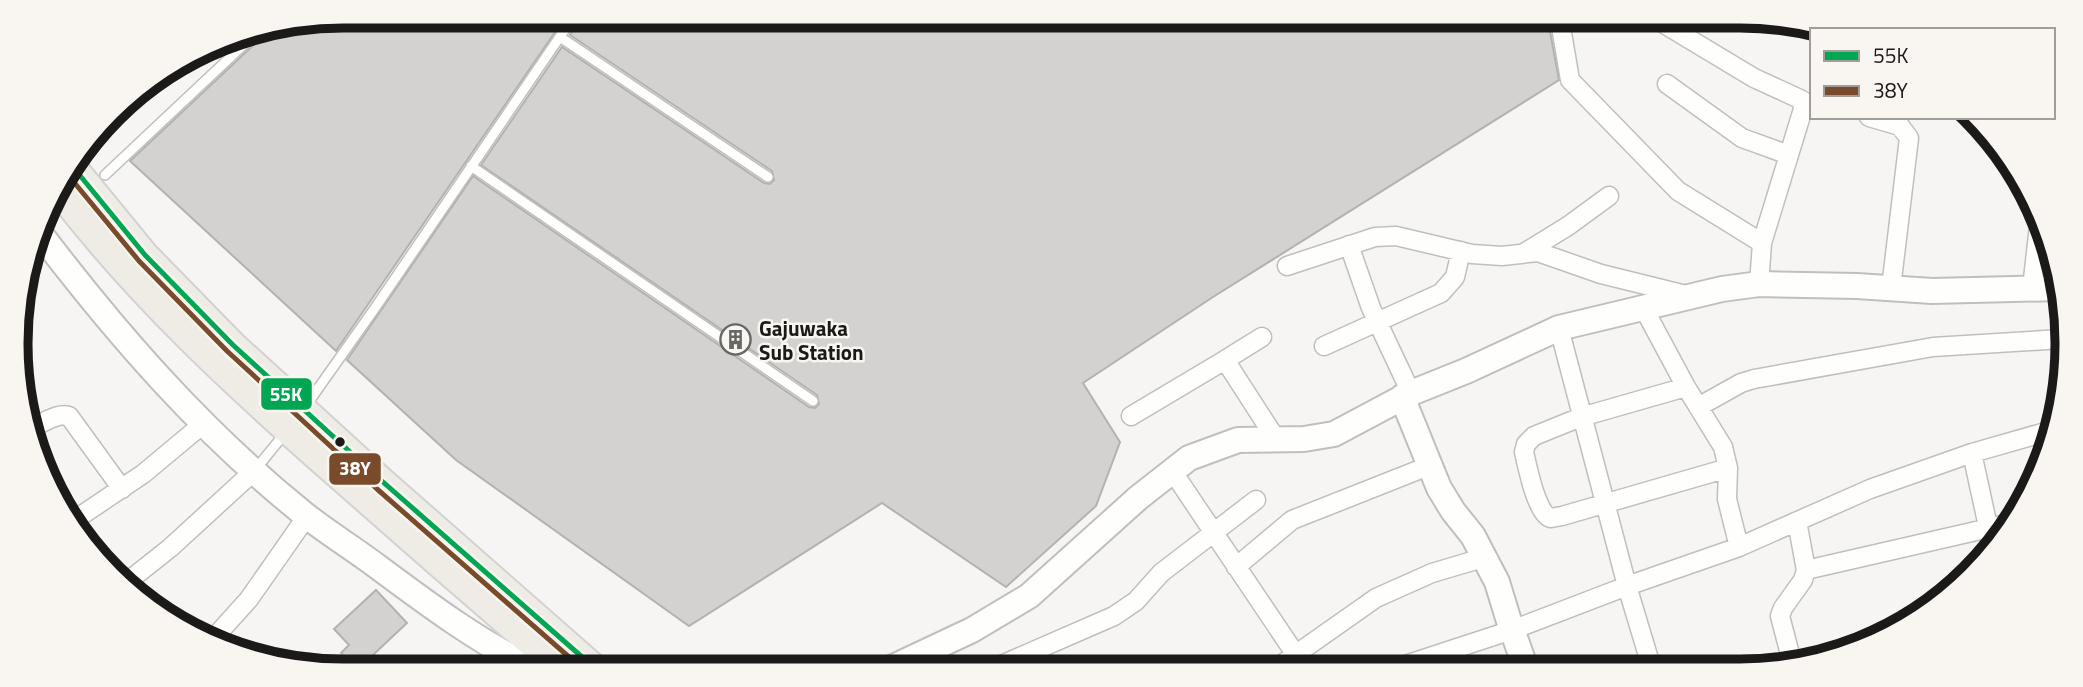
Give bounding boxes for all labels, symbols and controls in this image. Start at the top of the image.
legend [1810,28,2055,119]
text: 55K [1873,39,1909,71]
text: 38Y [1873,74,1909,106]
place label: Gajuwaka Sub Station [759,312,864,368]
building icon: Gajuwaka Sub Station [719,323,753,357]
line badge: 55K [260,377,313,411]
text: 55K [270,379,302,408]
unlabelled marker [333,435,347,449]
line badge: 38Y [328,452,382,486]
text: 38Y [339,453,371,482]

